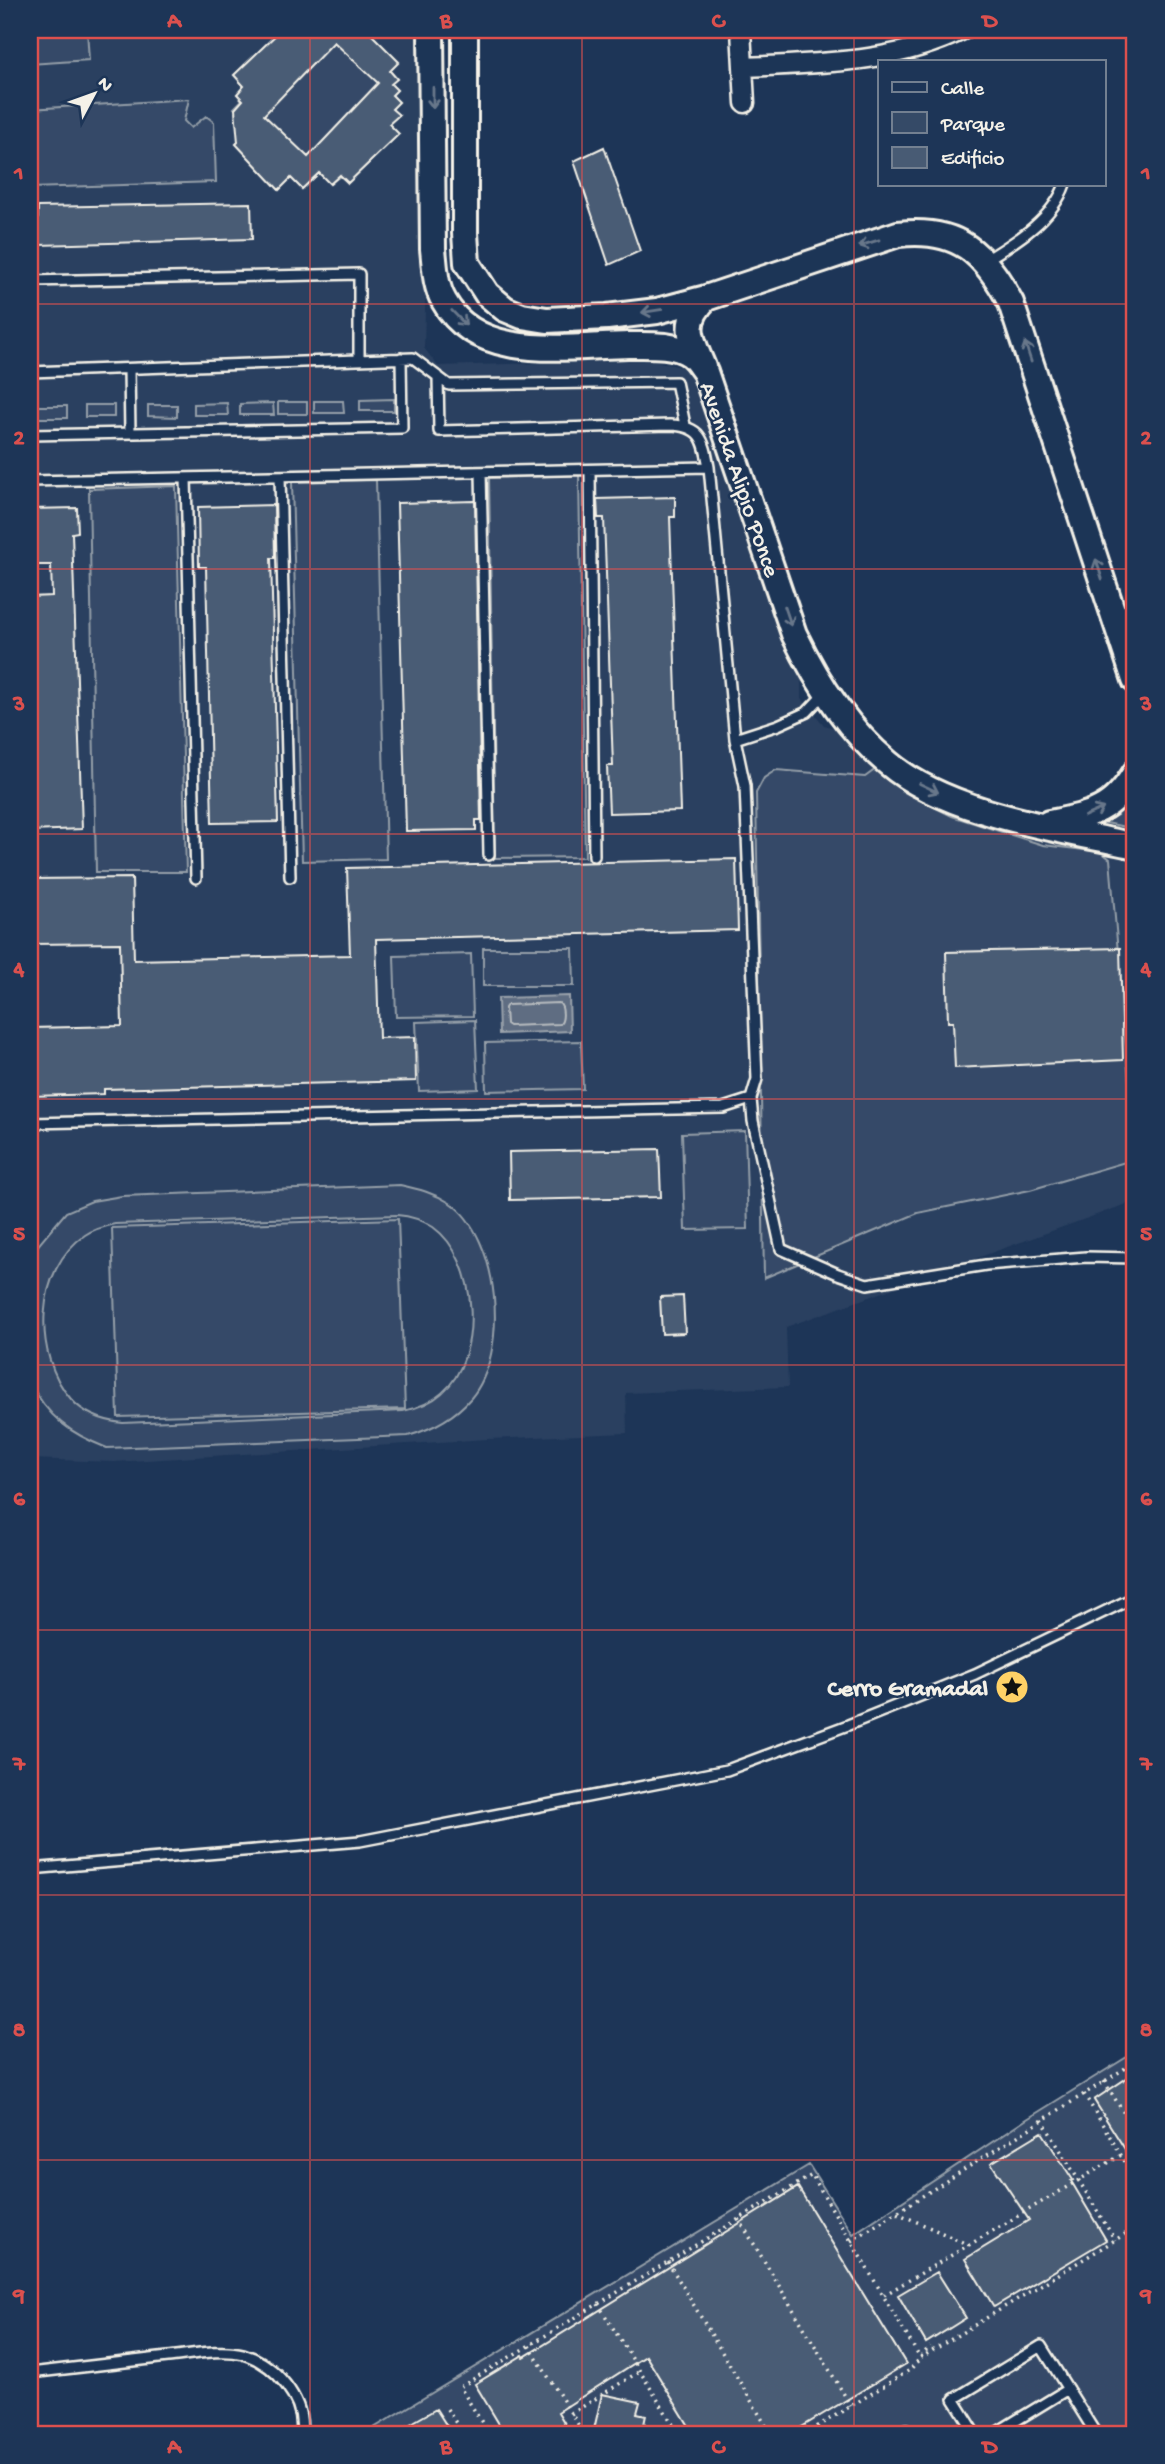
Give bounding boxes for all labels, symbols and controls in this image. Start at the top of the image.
text: A [166,9,182,36]
text: B [439,9,453,36]
text: C [712,9,727,36]
text: D [981,9,999,36]
north arrow [60,60,130,130]
legend [878,60,1106,186]
text: N [91,73,117,97]
text: Calle [941,78,985,103]
one-way arrow [426,86,440,109]
text: Parque [940,114,1006,139]
text: Edificio [941,148,1005,173]
text: 1 [13,161,24,188]
text: 1 [1140,161,1151,188]
one-way arrow [858,237,880,250]
one-way arrow [641,305,664,318]
one-way arrow [451,309,467,327]
one-way arrow [1021,342,1033,364]
street label: Avenida Alipio Ponce [691,379,785,582]
text: 2 [13,426,25,453]
text: 2 [1140,426,1152,453]
one-way arrow [1091,558,1104,580]
one-way arrow [783,605,795,627]
text: 3 [12,692,25,719]
text: 3 [1139,692,1152,719]
one-way arrow [918,781,939,795]
one-way arrow [1083,805,1104,818]
text: 4 [13,957,25,984]
text: 4 [1140,957,1152,984]
text: 5 [13,1222,25,1249]
text: 5 [1140,1222,1152,1249]
text: 6 [13,1487,26,1514]
text: 6 [1140,1487,1153,1514]
place icon: Cerro Gramadal [993,1668,1031,1706]
place label: Cerro Gramadal [827,1676,988,1705]
text: 7 [12,1752,26,1779]
text: 7 [1139,1752,1153,1779]
text: 8 [13,2018,26,2045]
text: 8 [1140,2018,1153,2045]
text: 9 [12,2283,25,2310]
text: 9 [1139,2283,1152,2310]
text: A [166,2435,182,2462]
text: B [439,2435,453,2462]
text: C [712,2435,727,2462]
text: D [981,2435,999,2462]

